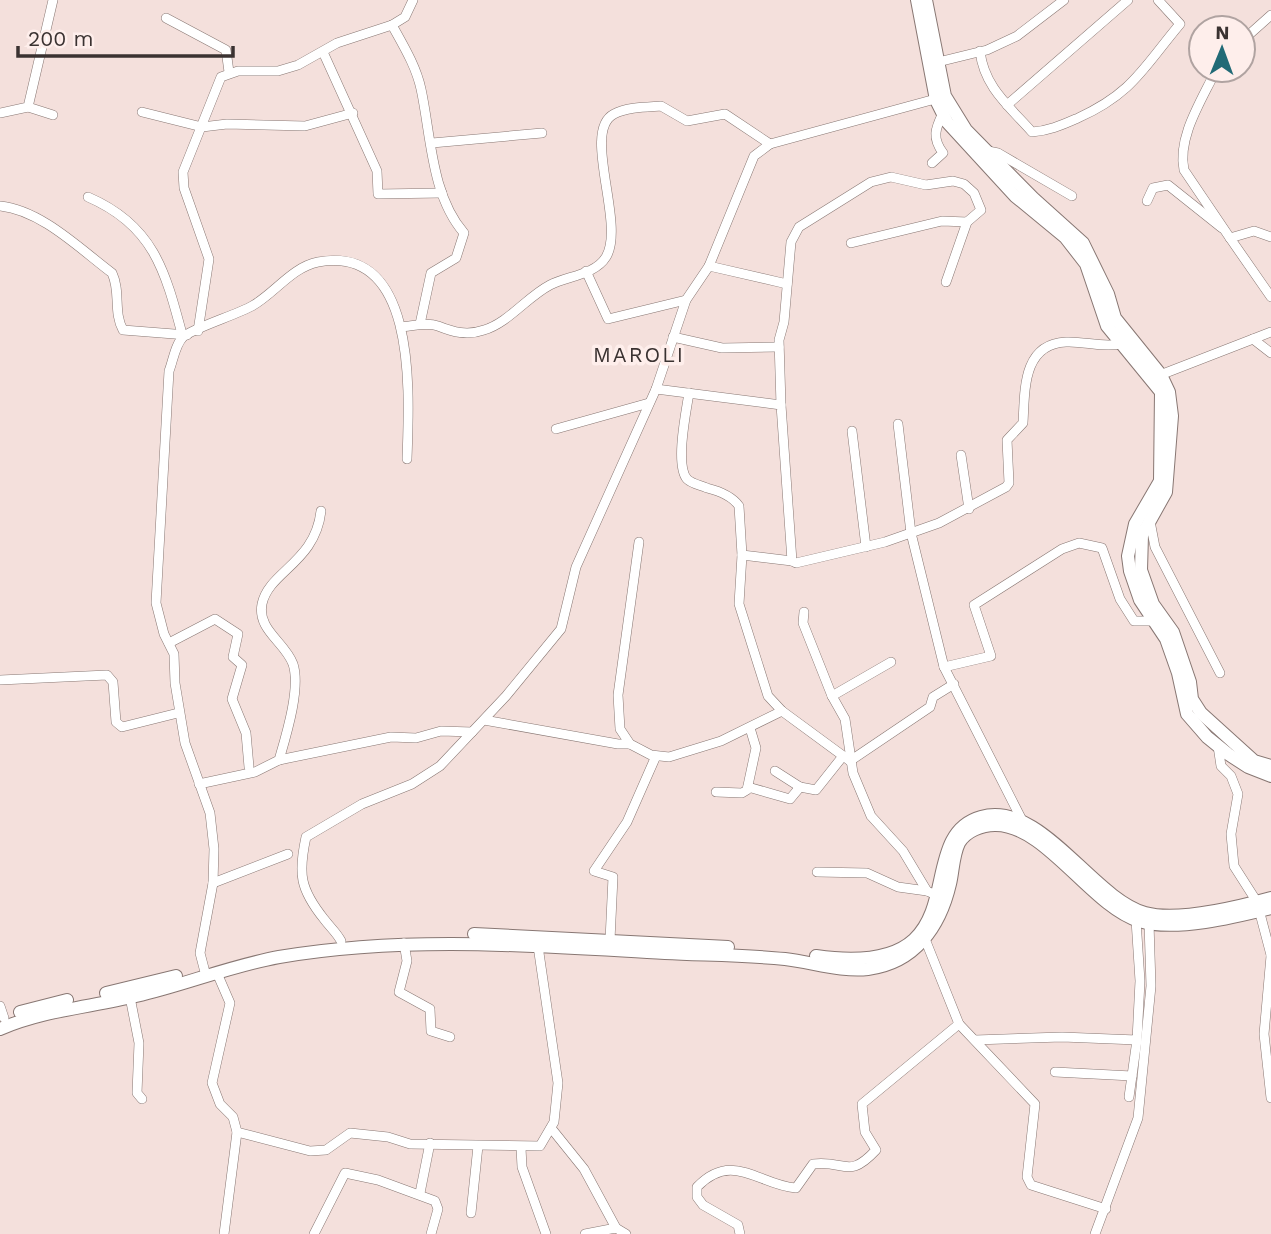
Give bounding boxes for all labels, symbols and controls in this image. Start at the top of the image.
scale bar [18,14,233,58]
north arrow [1187,14,1257,84]
text: N [1215,21,1230,44]
text: 200 m [28,26,94,51]
district label: MAROLI [593,342,685,367]

